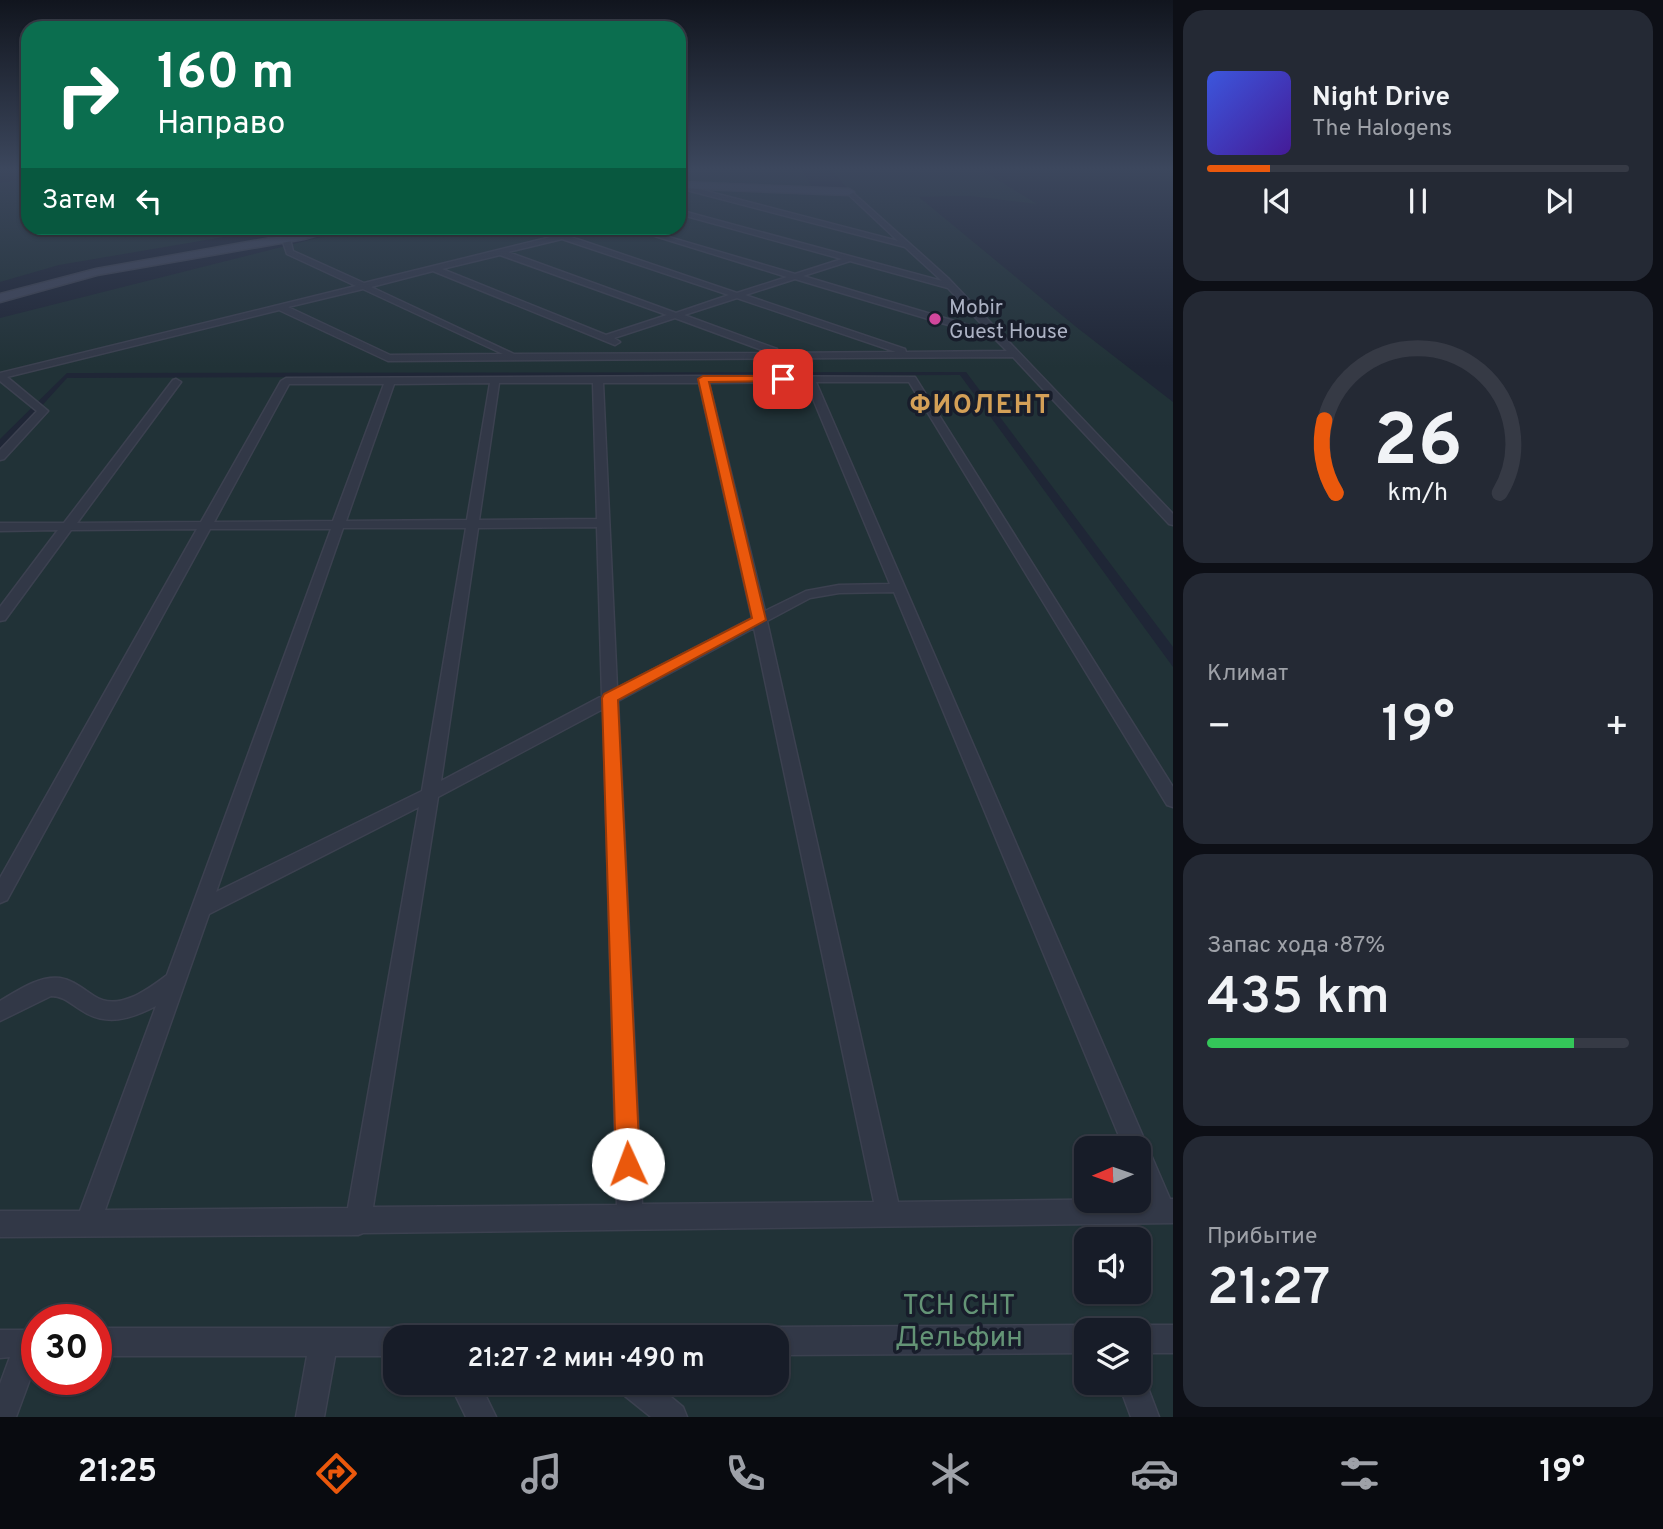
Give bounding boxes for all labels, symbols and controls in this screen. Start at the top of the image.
text: 160 m [157,44,294,106]
icon: right [42,49,133,140]
text: Night Drive [1312,82,1450,115]
text: Направо [157,105,285,145]
text: The Halogens [1312,115,1452,144]
icon: left [130,182,168,220]
icon: previous [1258,182,1296,220]
icon: pause [1399,182,1437,220]
icon: next [1540,182,1578,220]
text: Затем [42,185,116,218]
place label: Mobir Guest House [949,295,1068,346]
marker: Mobir Guest House [927,311,943,327]
pin [753,349,813,409]
icon: arrive [764,360,802,398]
district label: ФИОЛЕНТ [910,390,1052,423]
text: 26 [1373,400,1463,492]
text: km/h [1388,478,1448,510]
text: Климат [1207,660,1288,689]
text: 19° [1381,694,1455,760]
text: − [1207,704,1232,753]
text: + [1604,704,1629,753]
text: Запас хода · 87% [1207,932,1385,961]
text: 435 km [1207,966,1390,1032]
position arrow [591,1127,665,1201]
north arrow [1074,1136,1152,1213]
map controls [1074,1136,1151,1395]
text: Прибытие [1207,1223,1317,1252]
button: sound [1074,1227,1151,1304]
text: 21:27 [1207,1257,1330,1323]
park label: ТСН СНТ Дельфин [895,1289,1023,1357]
speed limit sign: 30 [21,1304,112,1395]
button: layers [1074,1318,1151,1395]
text: 21:27 · 2 мин · 490 m [467,1343,705,1376]
icon: directions [312,1449,361,1498]
icon: music [517,1449,566,1498]
icon: phone [721,1449,770,1498]
icon: climate [926,1449,975,1498]
icon: car [1130,1449,1179,1498]
icon: filters [1335,1449,1384,1498]
text: 21:25 [78,1453,157,1493]
text: 19° [1539,1453,1585,1493]

